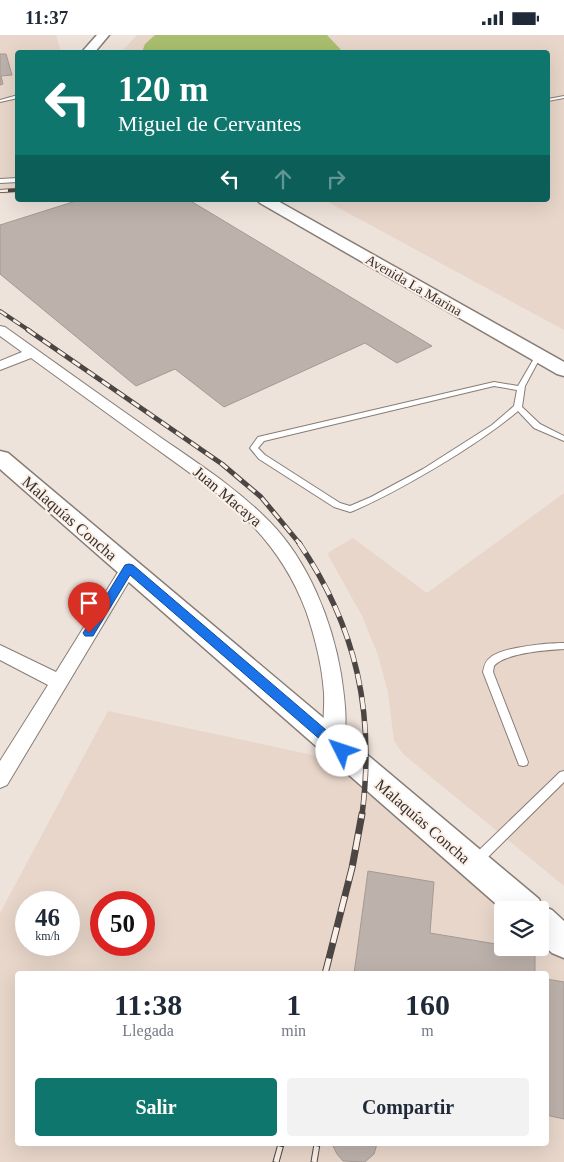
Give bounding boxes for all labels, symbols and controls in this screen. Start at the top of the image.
text: 11:37 [25,7,68,28]
icon: left [35,70,100,135]
text: 120 m [118,70,208,109]
text: Miguel de Cervantes [118,111,301,136]
icon: left [216,165,244,193]
icon: ahead [269,165,297,193]
icon: right [322,165,350,193]
street label: Avenida La Marina [363,252,465,319]
street label: Juan Macaya [189,463,265,531]
street label: Malaquías Concha [18,473,120,565]
pin [68,582,110,633]
icon: arrive [75,589,103,617]
position arrow [315,724,367,776]
street label: Malaquías Concha [371,776,473,868]
speed limit sign: 50 [90,891,155,956]
map controls [494,901,549,956]
button: layers [494,901,549,956]
text: 46 [35,904,60,931]
text: km/h [35,929,60,943]
text: 11:38 [114,988,182,1021]
text: 1 [286,988,301,1021]
text: 160 [405,988,450,1021]
text: Llegada [122,1022,174,1039]
text: min [281,1022,306,1039]
text: m [421,1022,434,1039]
button: Salir [35,1078,277,1136]
button: Compartir [287,1078,529,1136]

